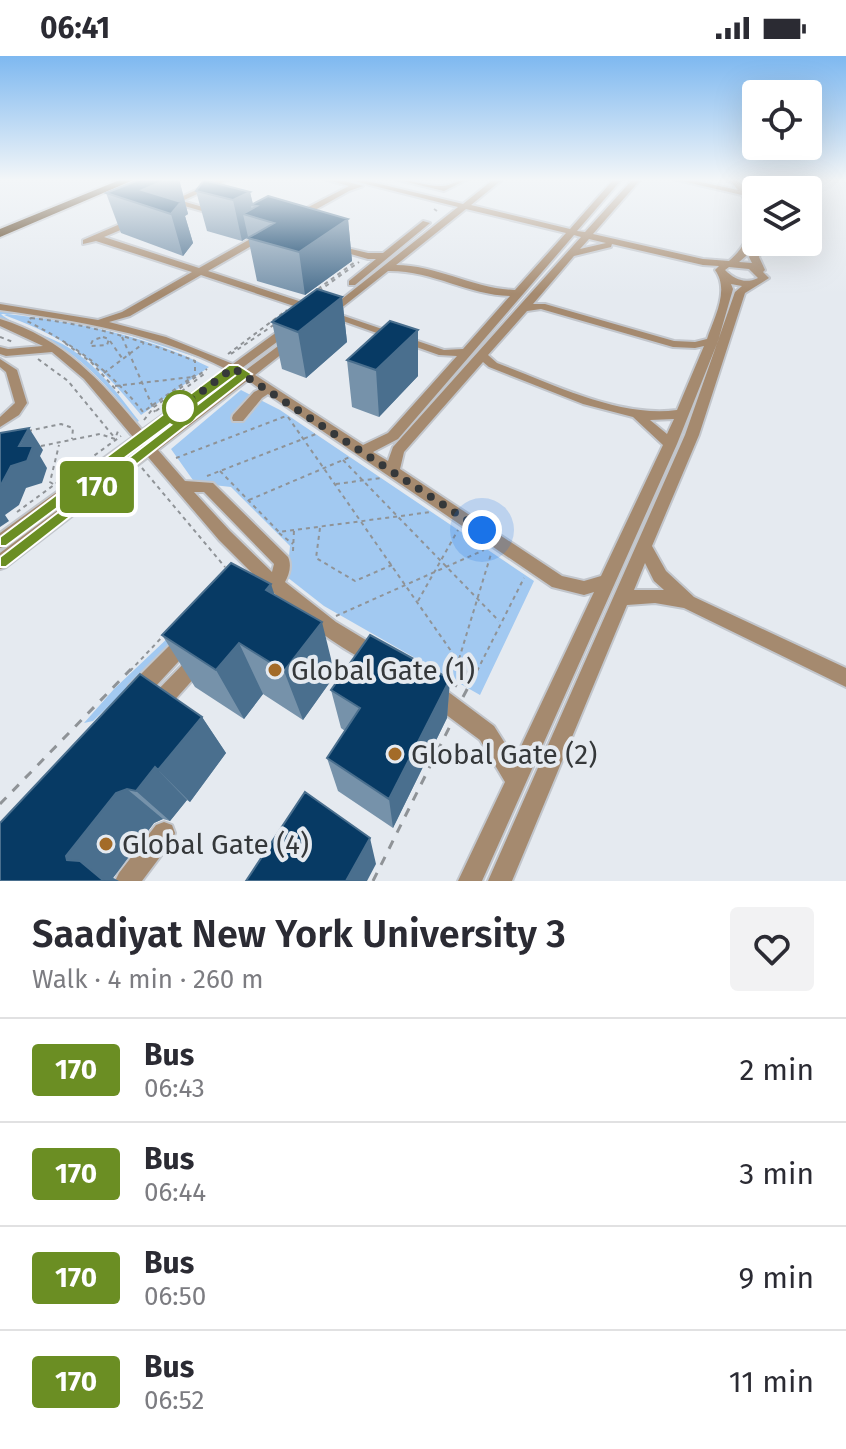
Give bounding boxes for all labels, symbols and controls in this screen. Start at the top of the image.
text: 06:41 [40,10,110,46]
map controls [742,80,822,256]
button: locate [742,80,822,160]
button: layers [742,176,822,256]
unlabelled marker [163,391,197,425]
line badge: 170 [51,461,143,513]
text: 170 [76,470,118,503]
your location [462,510,502,550]
place label: Global Gate (1) [291,654,475,687]
marker: Global Gate (1) [266,661,284,679]
place label: Global Gate (2) [411,738,597,771]
marker: Global Gate (2) [386,745,404,763]
place label: Global Gate (4) [122,828,309,861]
marker: Global Gate (4) [97,835,115,853]
button: heart [730,907,814,991]
text: Saadiyat New York University 3 [32,911,566,957]
text: Walk · 4 min · 260 m [32,964,264,995]
text: Bus [144,1037,194,1073]
text: 2 min [739,1052,814,1088]
text: 170 [55,1053,97,1086]
text: 06:43 [144,1073,205,1104]
text: Bus [144,1141,194,1177]
text: 3 min [739,1156,814,1192]
text: 170 [55,1157,97,1190]
text: 06:44 [144,1177,206,1208]
text: Bus [144,1245,194,1281]
text: 9 min [739,1260,814,1296]
text: 170 [55,1261,97,1294]
text: 06:50 [144,1281,206,1312]
text: Bus [144,1349,194,1385]
text: 11 min [729,1364,814,1400]
text: 170 [55,1365,97,1398]
text: 06:52 [144,1385,204,1416]

